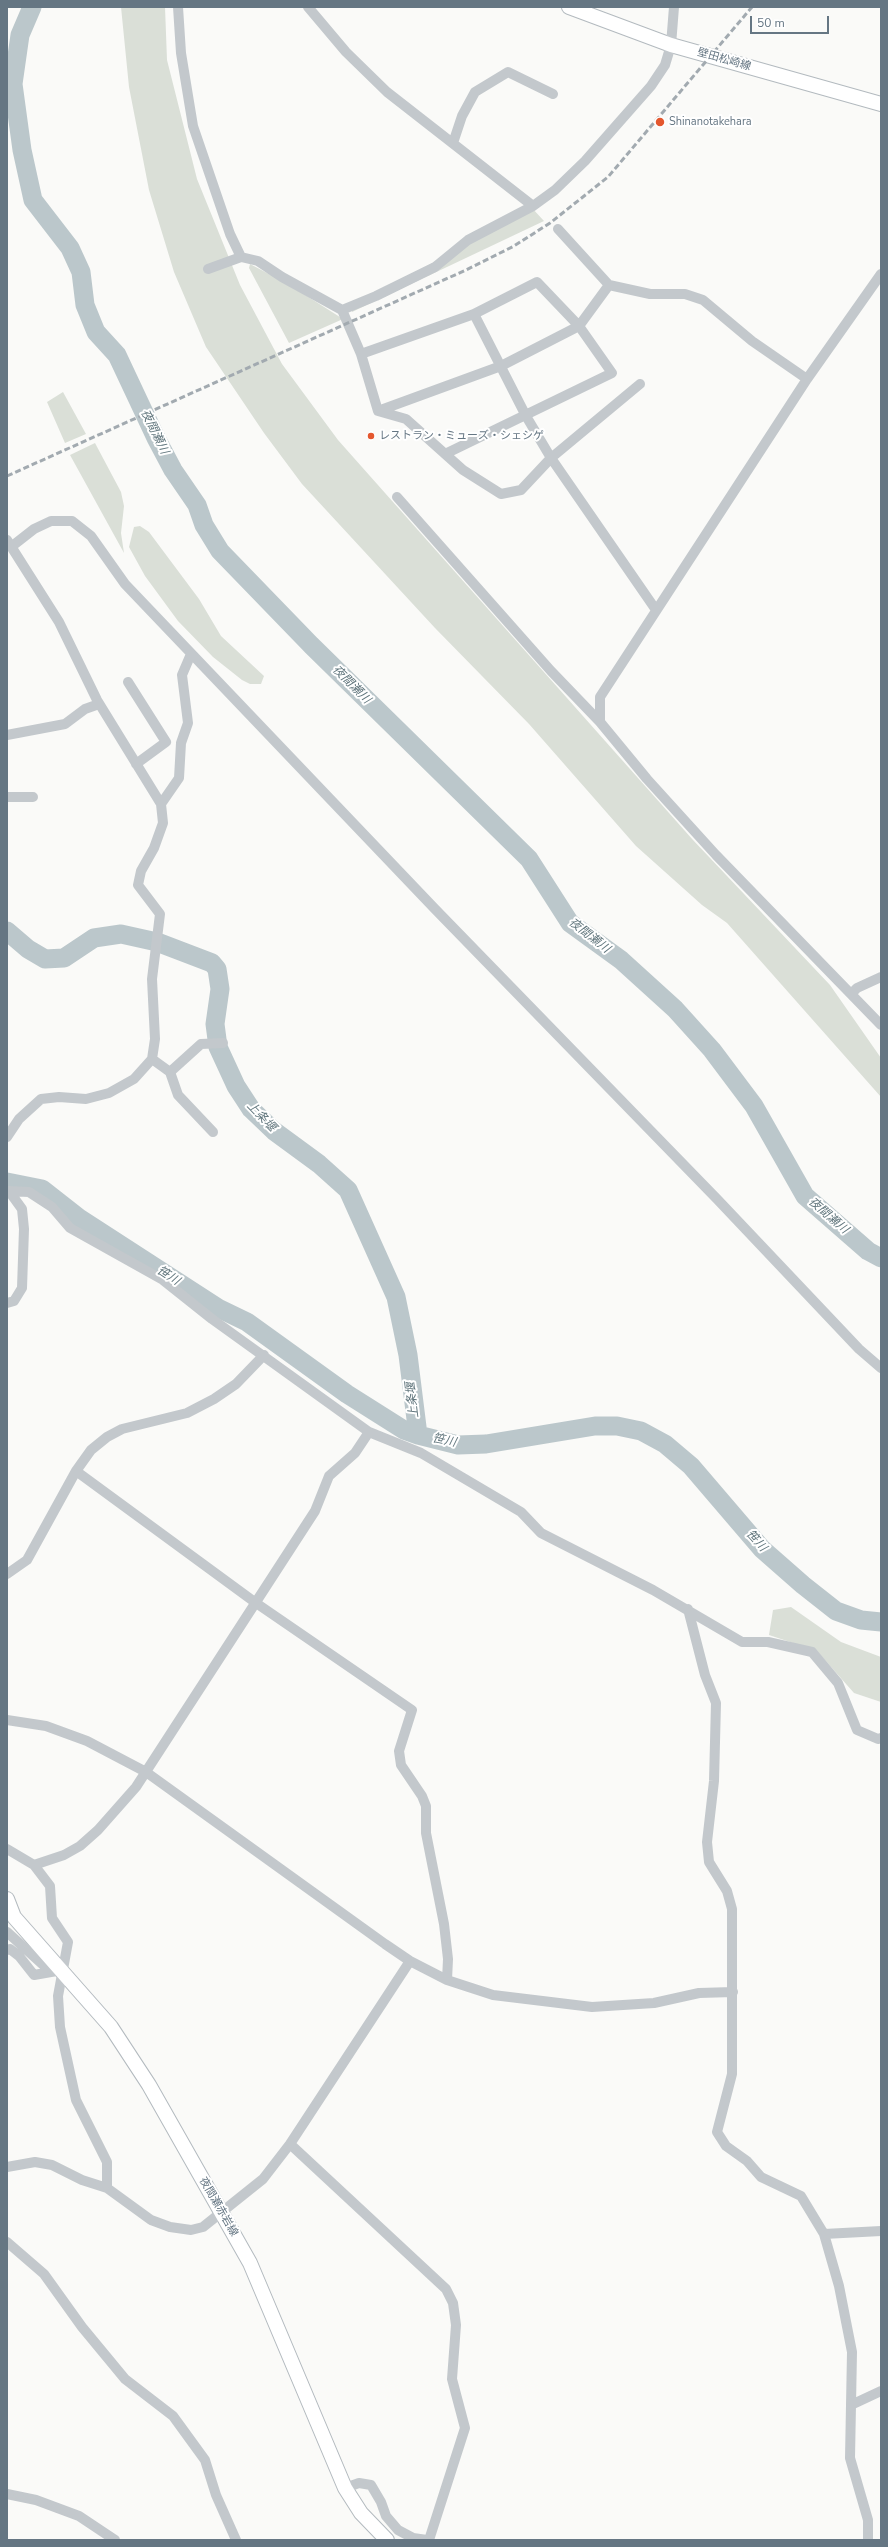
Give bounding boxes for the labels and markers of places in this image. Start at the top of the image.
place label: Shinanotakehara [669,115,752,129]
marker: Shinanotakehara [654,116,666,128]
place label: レストラン・ミューズ・シェシゲ [379,429,544,443]
marker: レストラン・ミューズ・シェシゲ [366,431,376,441]

